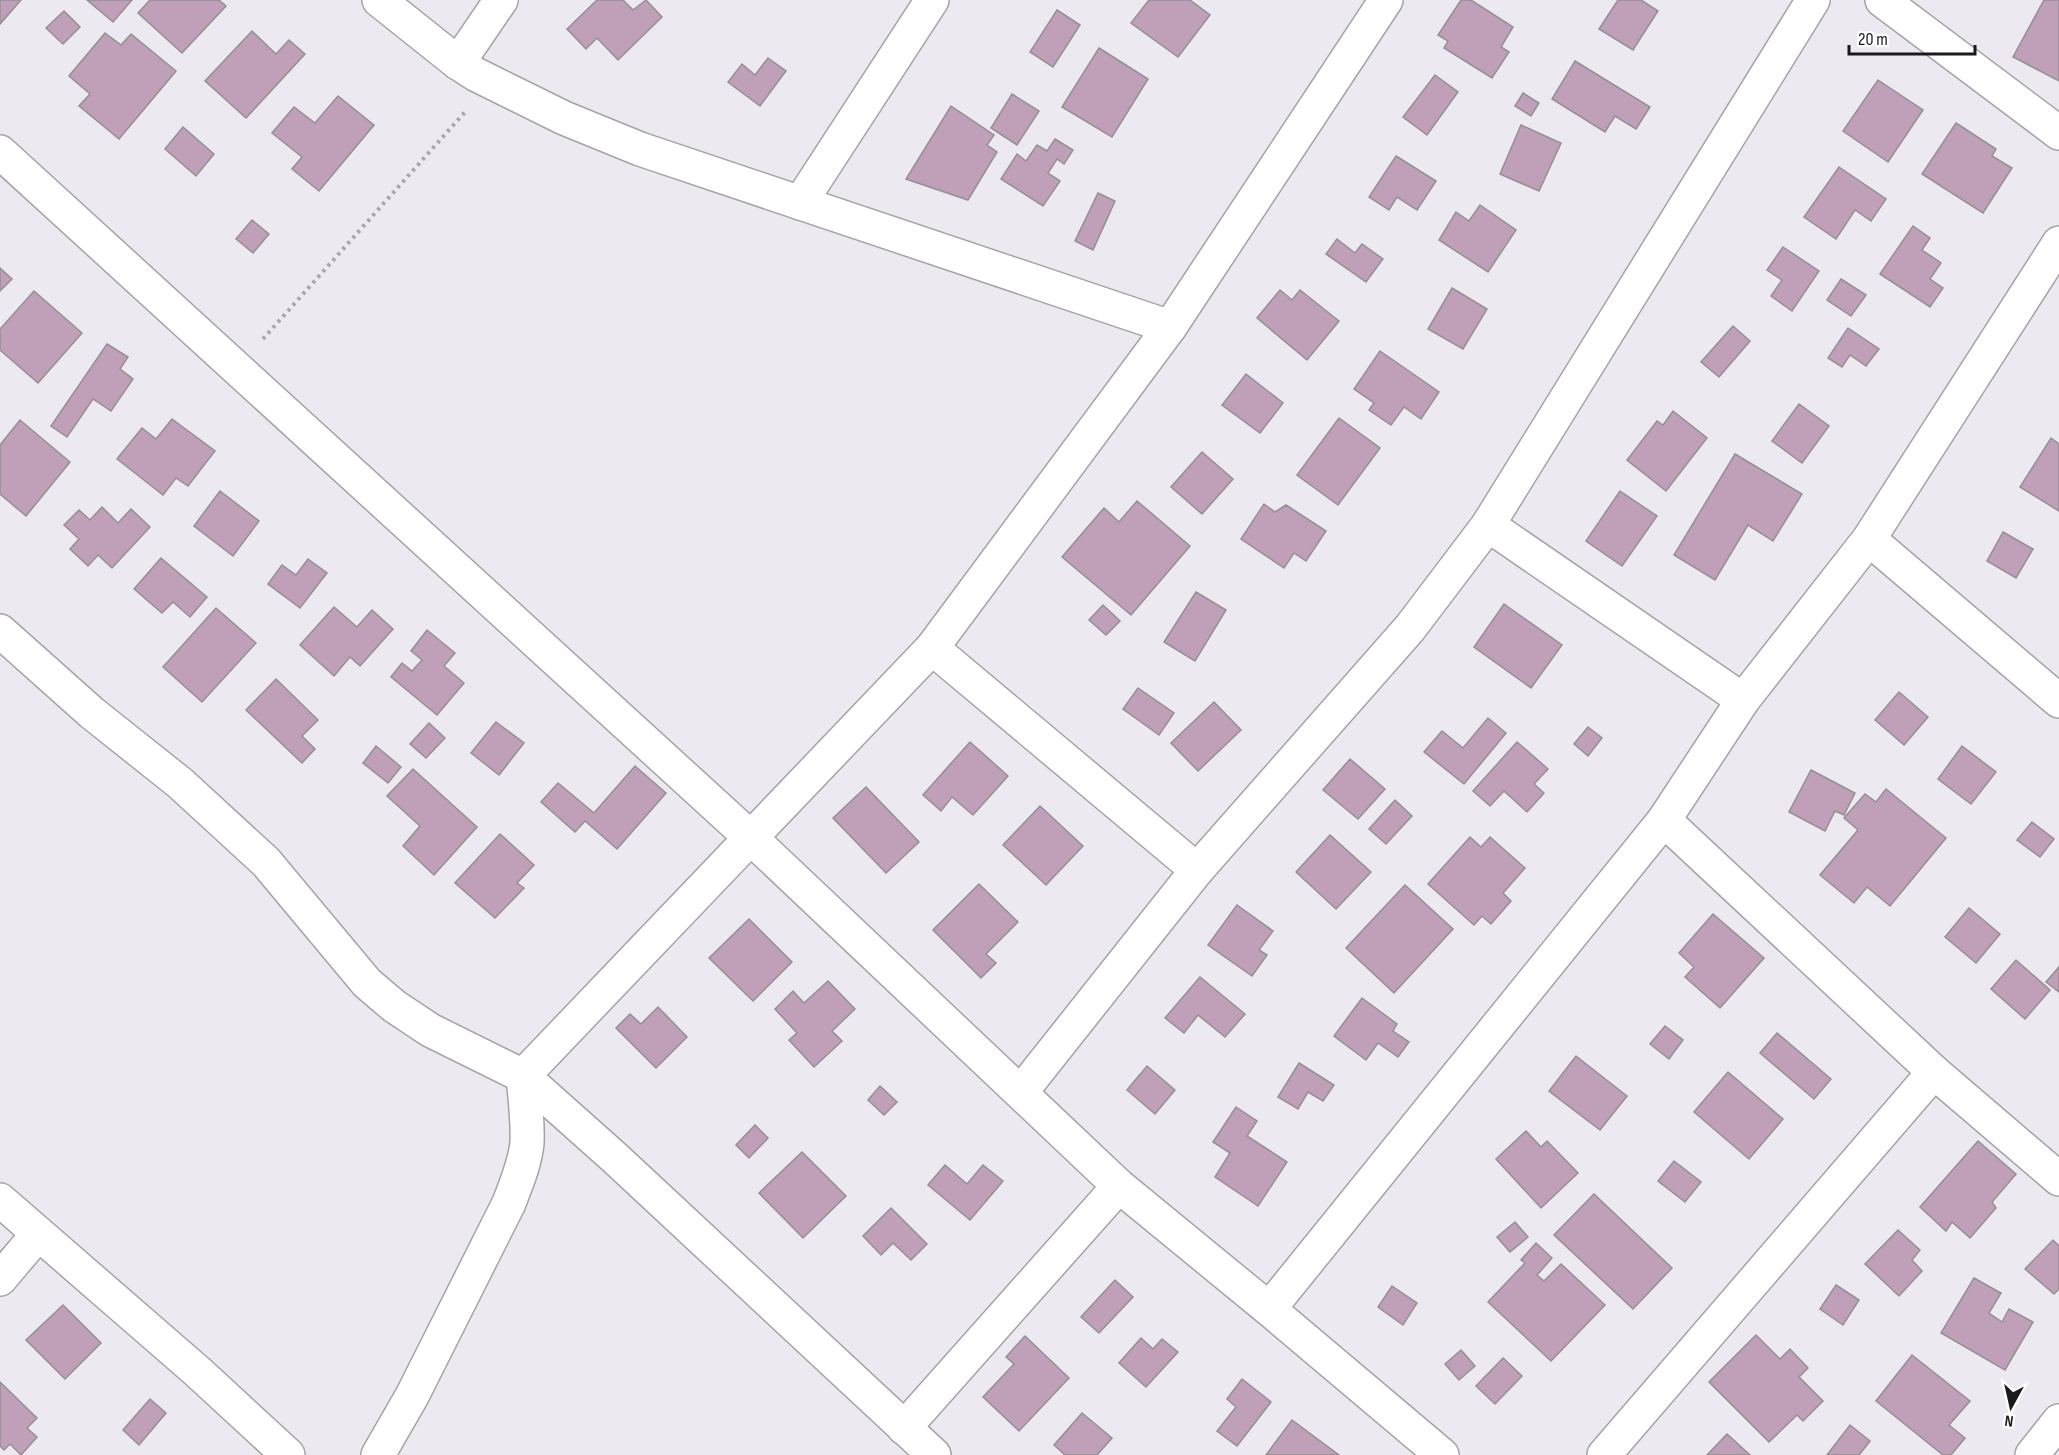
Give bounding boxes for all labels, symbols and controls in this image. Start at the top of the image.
scale bar [1849,18,1975,56]
text: 20 m [1858,29,1888,50]
north arrow [1981,1377,2041,1437]
text: N [2004,1410,2015,1430]

